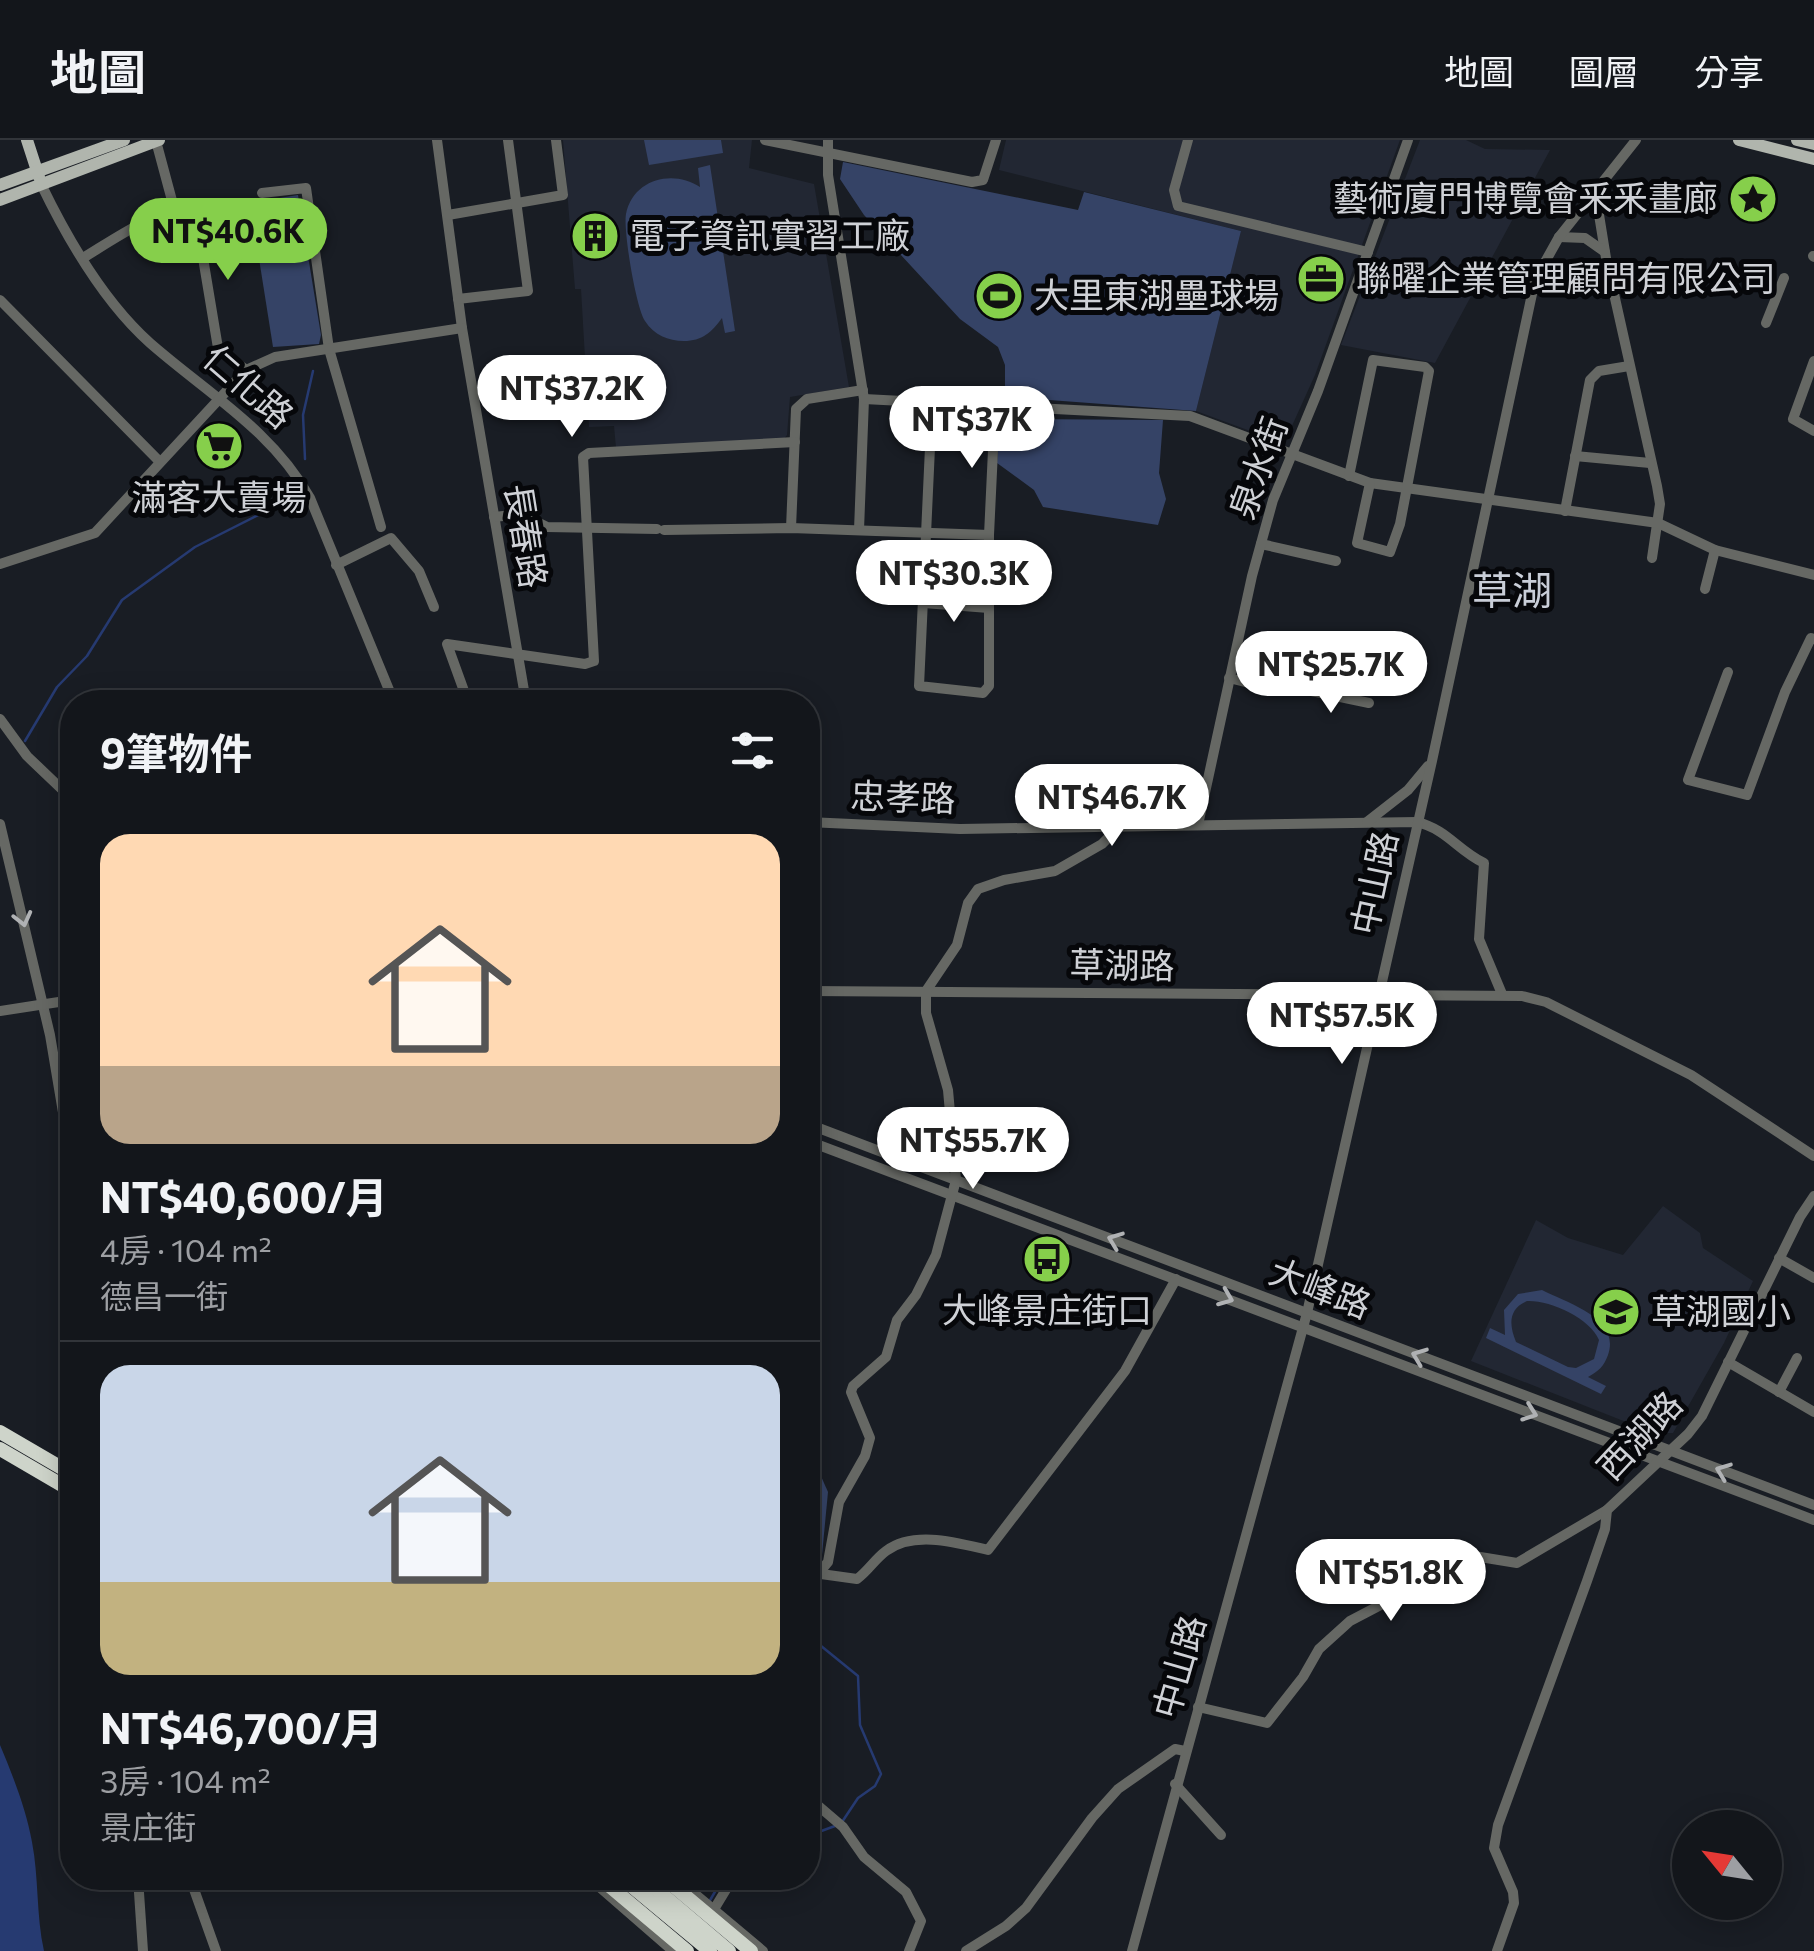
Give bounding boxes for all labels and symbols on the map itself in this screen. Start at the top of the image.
place icon: 藝術廈門博覽會釆釆畫廊 [1727,173,1779,225]
place label: 藝術廈門博覽會釆釆畫廊 [1333,175,1718,218]
pin: NT$40.6K [125,198,331,283]
building icon: 電子資訊實習工廠 [569,210,621,262]
place label: 電子資訊實習工廠 [630,212,910,255]
office icon: 聯曜企業管理顧問有限公司 [1295,253,1347,305]
place label: 聯曜企業管理顧問有限公司 [1356,255,1776,298]
sports icon: 大里東湖壘球場 [973,270,1025,322]
place label: 大里東湖壘球場 [1034,272,1279,315]
street label: 仁化路 [196,334,303,436]
pin: NT$37.2K [469,355,675,440]
pin: NT$37K [891,386,1053,471]
street label: 泉水街 [1218,410,1295,524]
supermarket icon: 滿客大賣場 [193,420,245,472]
place label: 滿客大賣場 [131,474,307,517]
street label: 長春路 [498,480,557,591]
pin: NT$30.3K [851,540,1057,625]
district label: 草湖 [1472,564,1552,613]
pin: NT$25.7K [1228,631,1434,716]
pin: NT$46.7K [1009,764,1215,849]
street label: 忠孝路 [850,772,956,819]
street label: 中山路 [1341,827,1405,938]
one-way arrow [11,910,32,927]
street label: 草湖路 [1069,941,1175,986]
pin: NT$57.5K [1239,982,1445,1067]
pin: NT$55.7K [870,1107,1076,1192]
one-way arrow [1107,1232,1124,1252]
bus stop icon: 大峰景庄街口 [1021,1233,1073,1285]
street label: 大峰路 [1264,1248,1378,1326]
school or university icon: 草湖國小 [1590,1286,1642,1338]
place label: 大峰景庄街口 [942,1287,1152,1330]
one-way arrow [1217,1287,1234,1307]
place label: 草湖國小 [1651,1288,1791,1331]
one-way arrow [1411,1347,1428,1368]
street label: 西湖路 [1587,1381,1690,1487]
one-way arrow [1521,1401,1538,1422]
one-way arrow [1715,1462,1732,1482]
pin: NT$51.8K [1288,1539,1494,1624]
street label: 中山路 [1142,1610,1213,1723]
north arrow [1672,1810,1782,1920]

